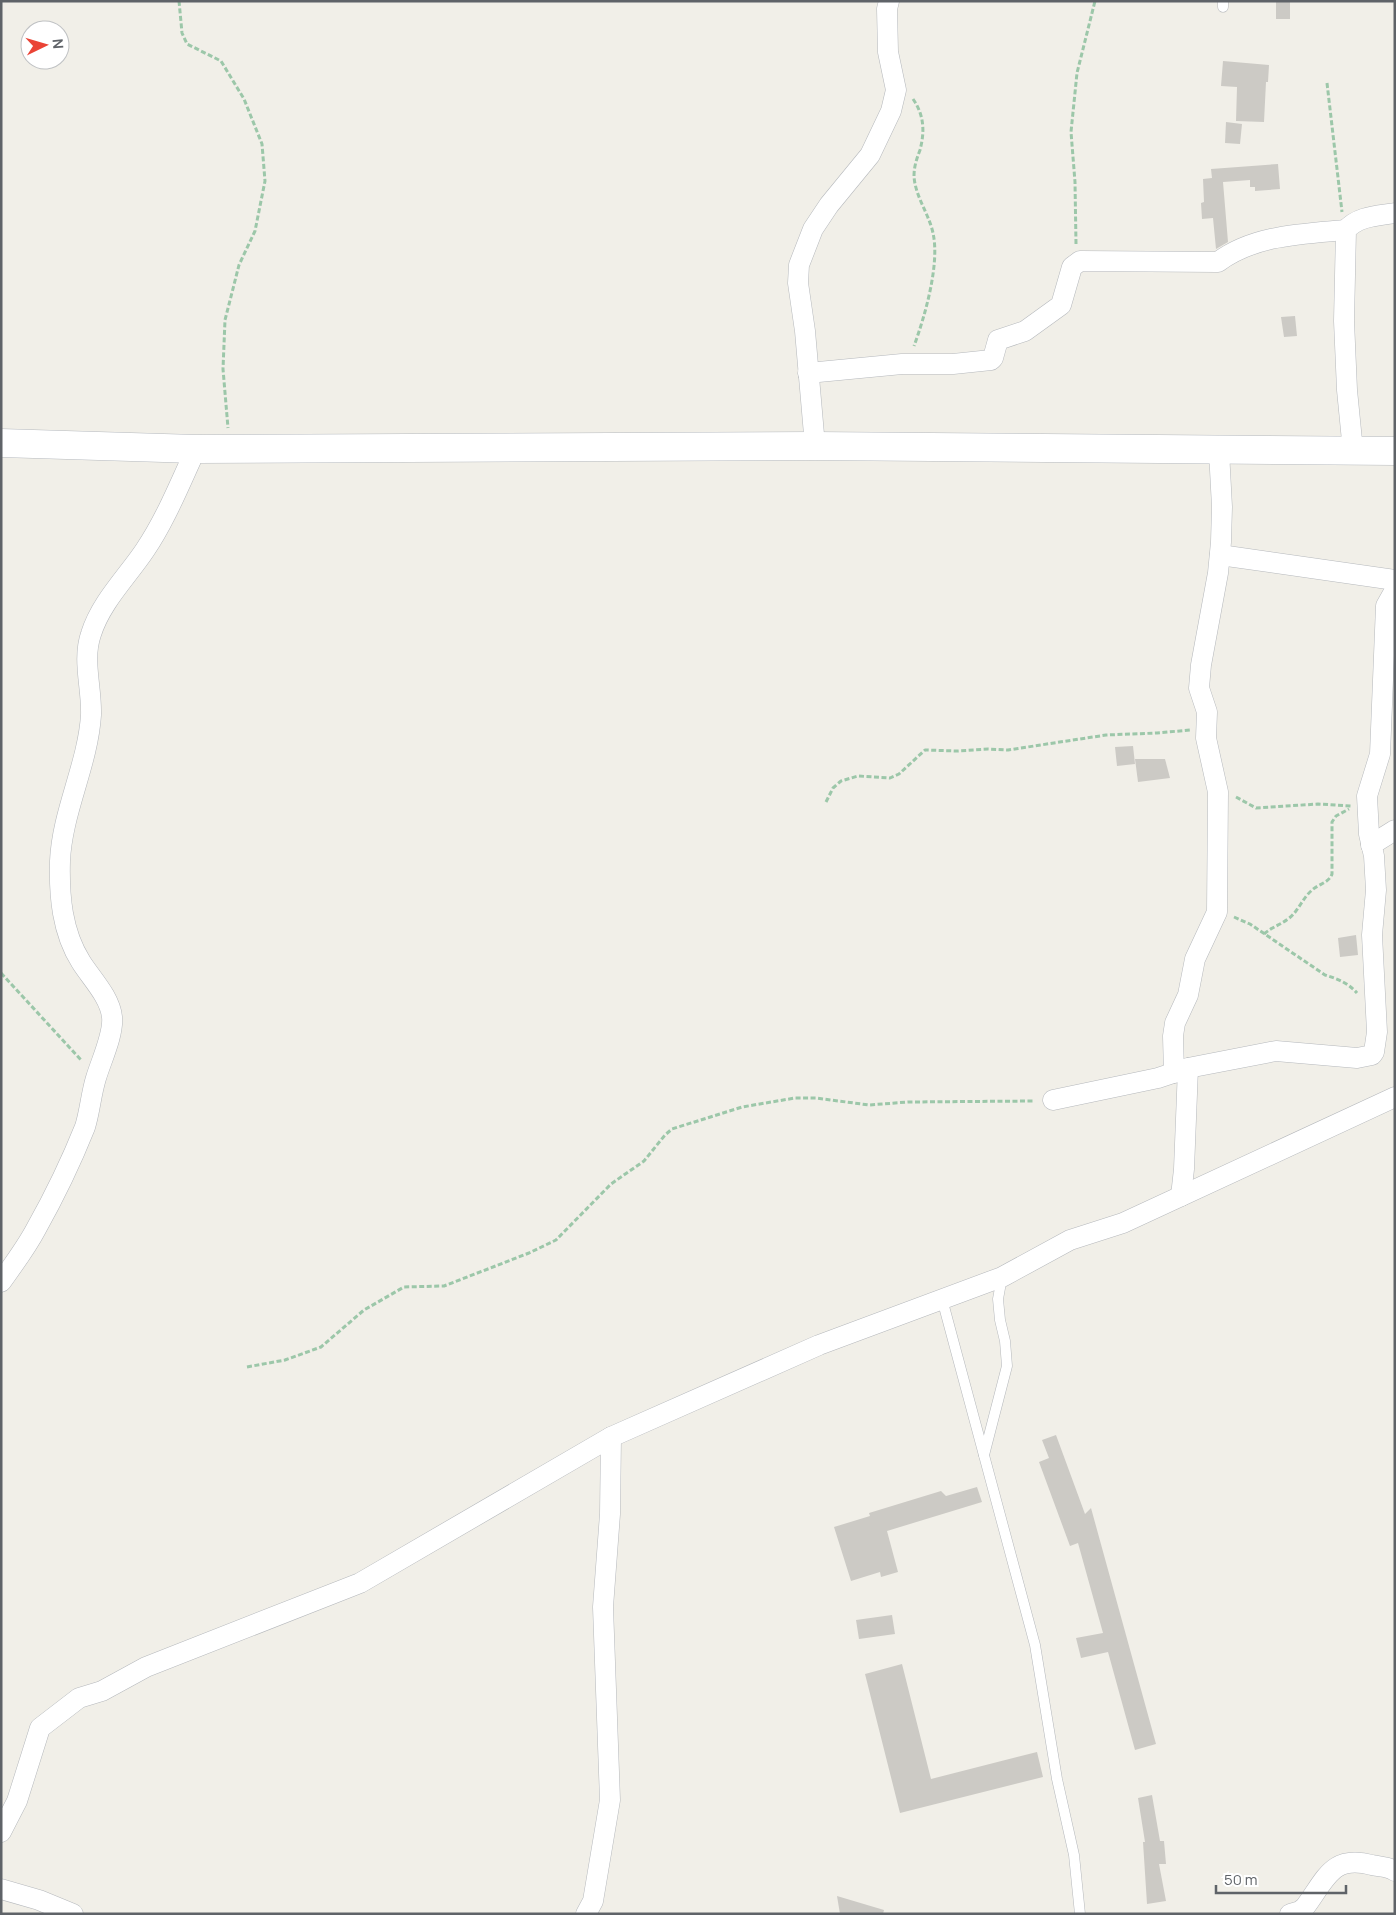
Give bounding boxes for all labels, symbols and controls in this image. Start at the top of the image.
north arrow [20,20,70,70]
text: N [49,38,68,50]
scale bar [1216,1862,1346,1894]
text: 50 m [1224,1869,1258,1890]

